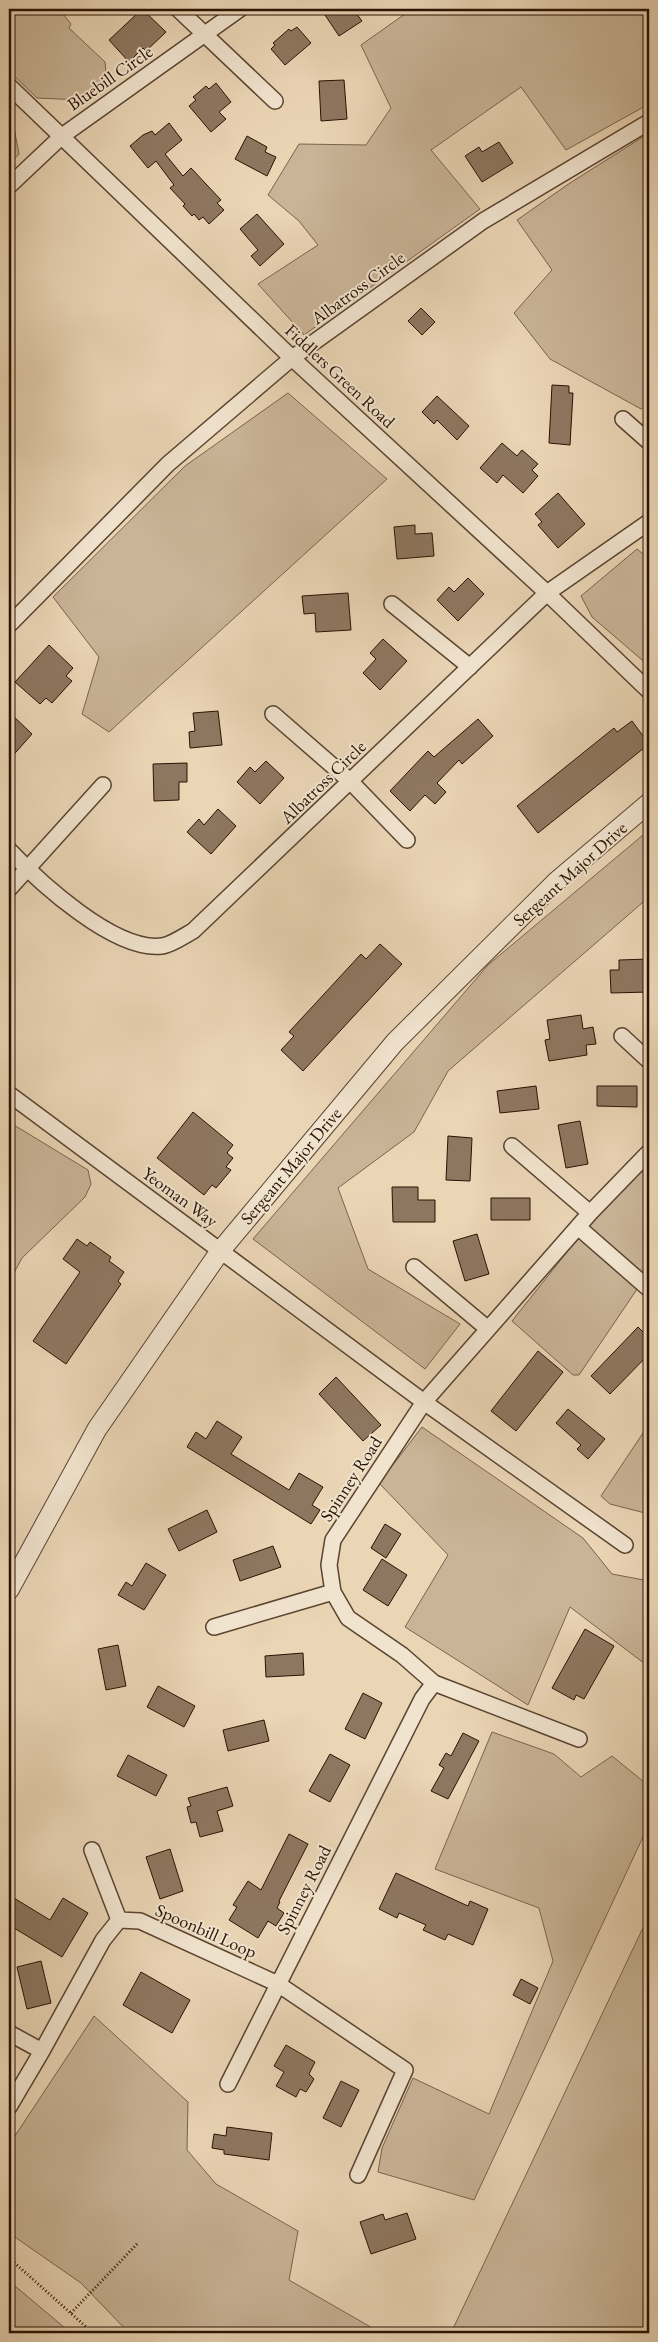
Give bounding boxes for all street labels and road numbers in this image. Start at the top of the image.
street label: Bluebill Circle [62,40,157,115]
street label: Albatross Circle [305,246,409,330]
street label: Fiddlers Green Road [280,319,401,433]
street label: Albatross Circle [274,735,370,829]
street label: Sergeant Major Drive [508,816,632,931]
street label: Sergeant Major Drive [235,1102,346,1229]
street label: Yeoman Way [138,1161,223,1232]
street label: Spinney Road [314,1431,387,1526]
street label: Spinney Road [271,1840,336,1938]
street label: Spoonbill Loop [152,1898,261,1963]

